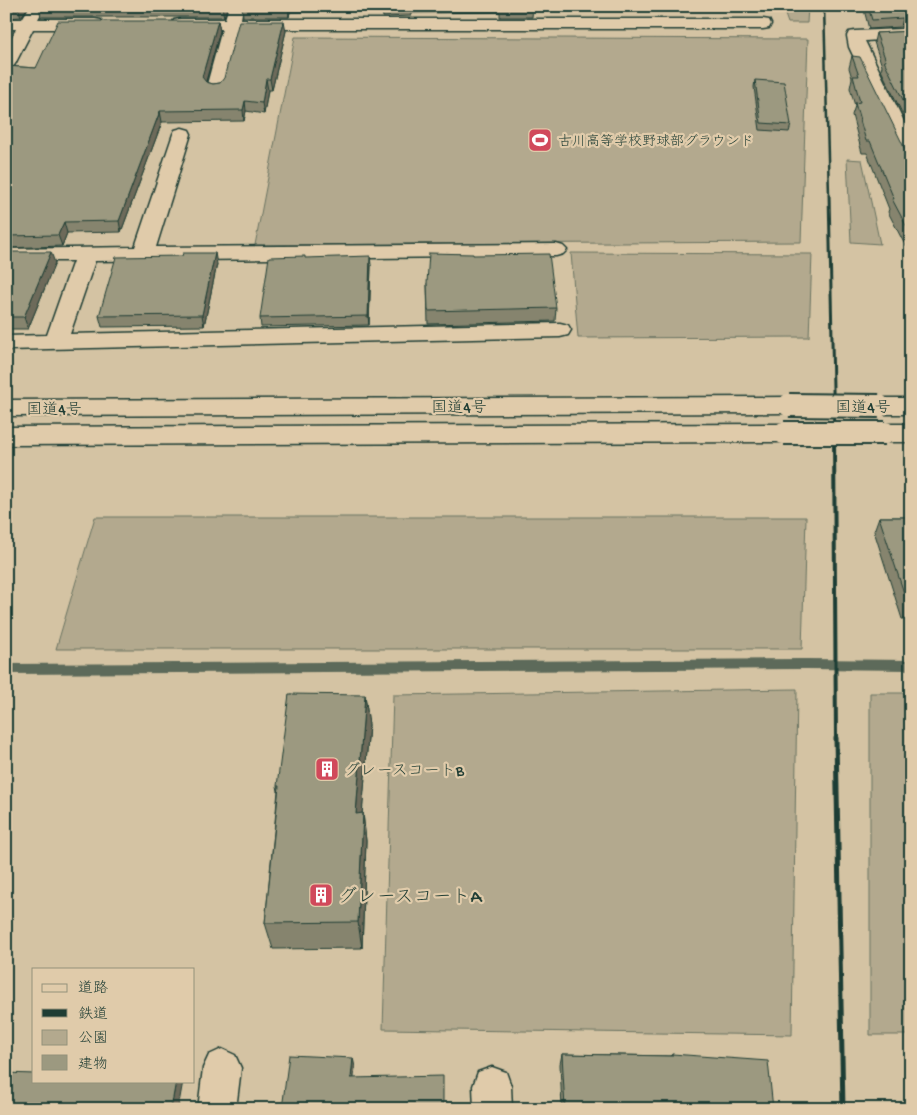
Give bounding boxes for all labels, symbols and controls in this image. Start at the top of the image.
sports icon: 古川高等学校野球部グラウンド [527,127,553,153]
place label: 古川高等学校野球部グラウンド [558,134,754,151]
street label: 国道4号 [431,399,487,419]
street label: 国道4号 [835,399,891,419]
street label: 国道4号 [26,401,82,421]
building icon: グレースコートB [314,756,340,782]
place label: グレースコートB [344,762,465,782]
building icon: グレースコートA [308,882,334,908]
place label: グレースコートA [338,886,484,910]
legend [32,968,195,1082]
text: 道路 [78,980,108,998]
text: 鉄道 [78,1006,108,1024]
text: 公園 [78,1030,108,1048]
text: 建物 [78,1056,108,1074]

